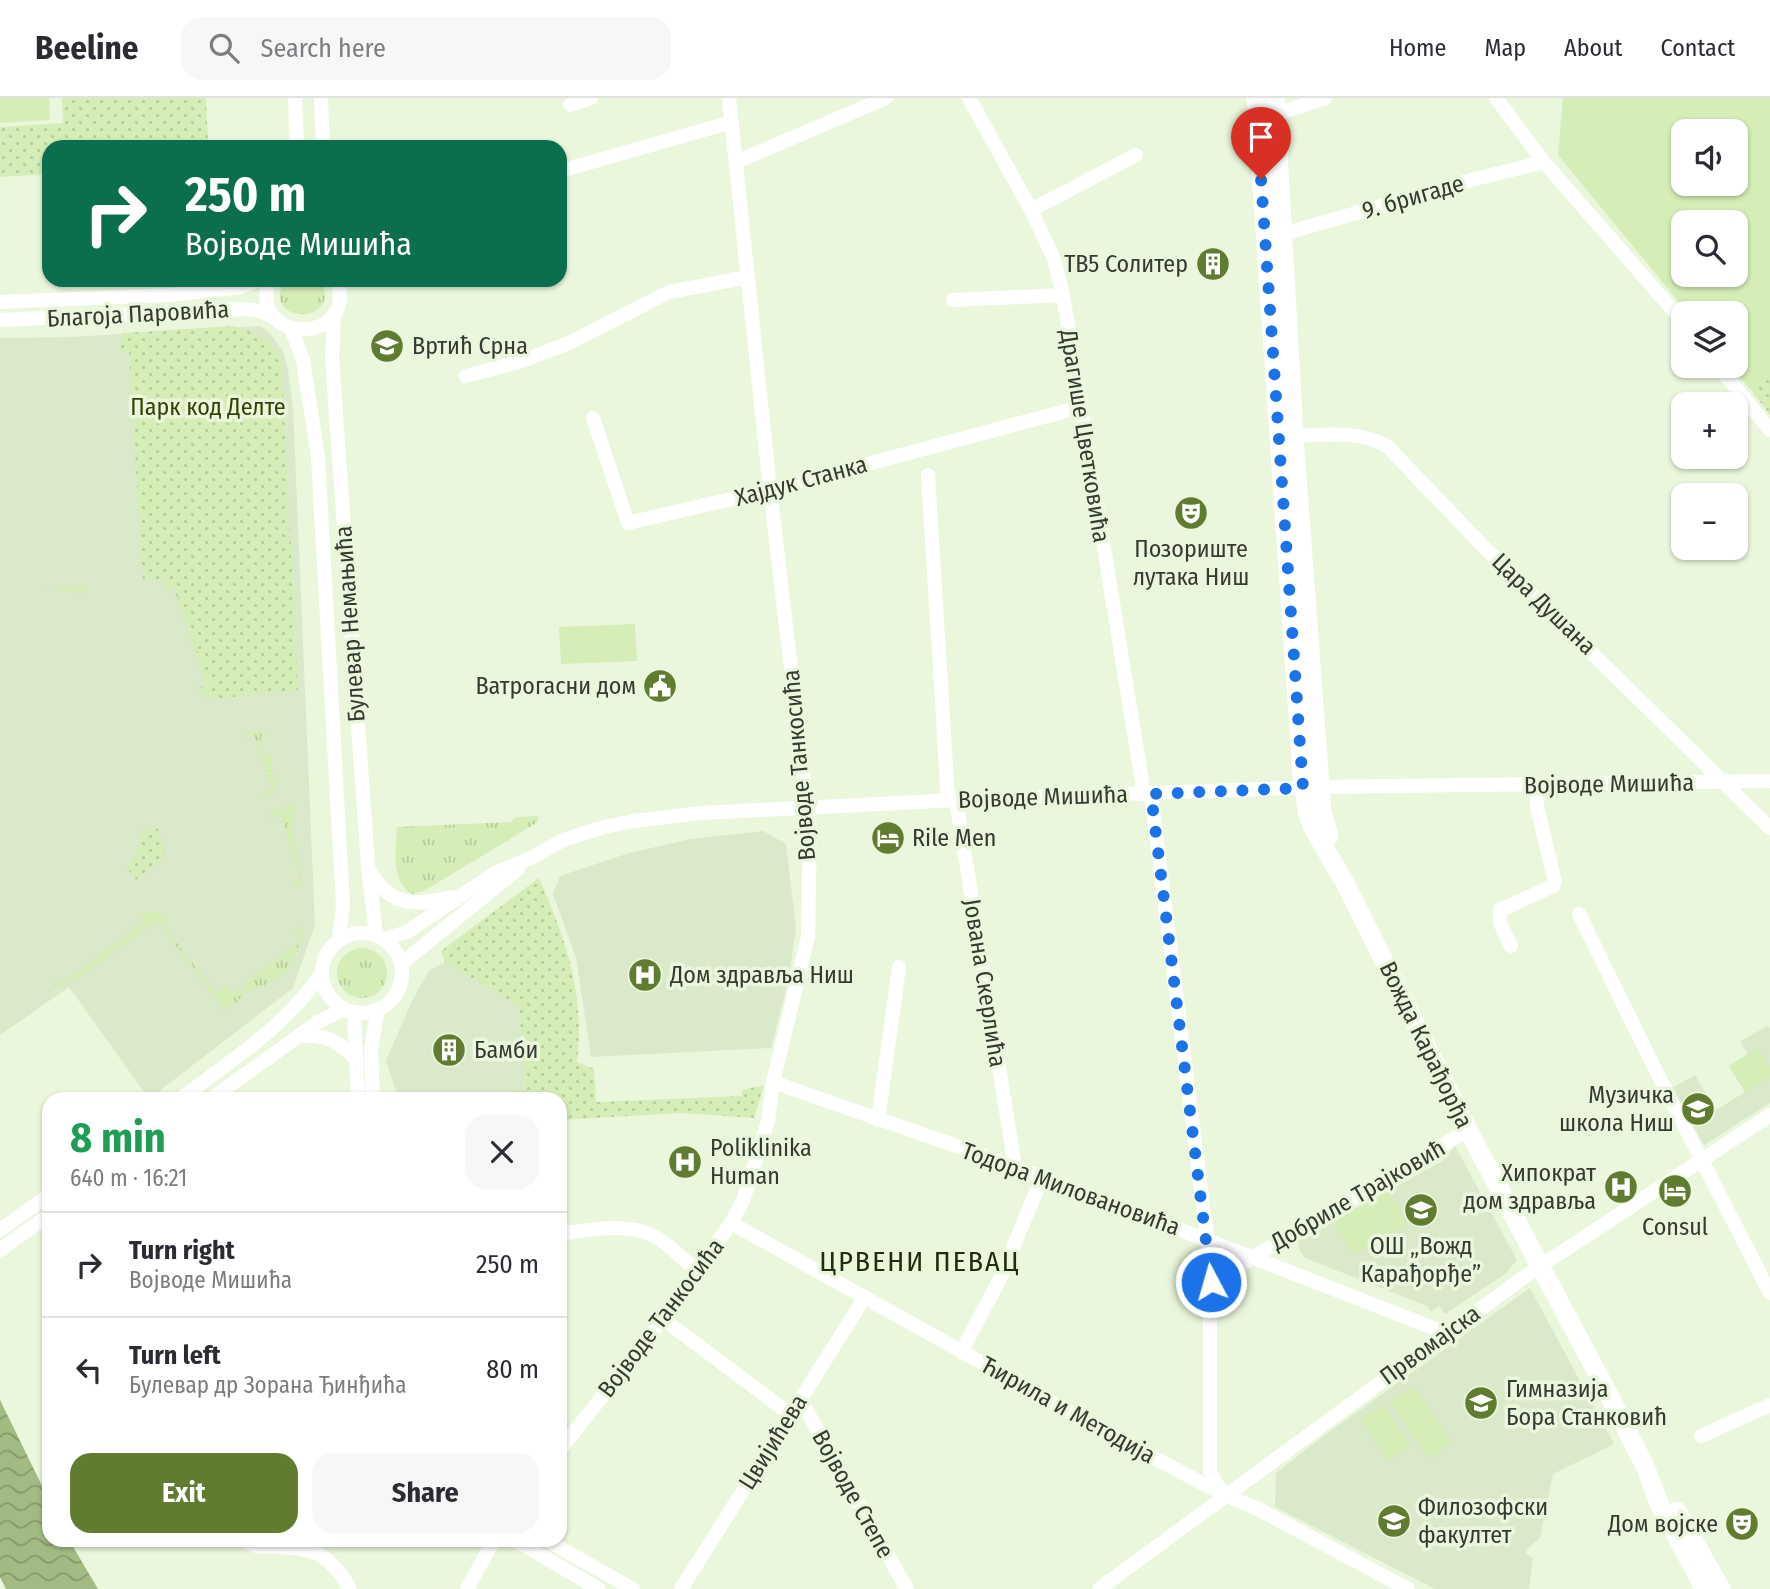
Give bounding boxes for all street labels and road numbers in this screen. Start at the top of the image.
street label: 9. бригаде [1359,169,1467,225]
street label: Благоја Паровића [46,295,230,333]
street label: Драгише Цветковића [1054,327,1116,544]
street label: Хајдук Станка [732,450,870,512]
street label: Булевар Немањића [329,525,371,723]
street label: Цара Душана [1486,548,1602,660]
street label: Војводе Танкосића [777,668,821,862]
street label: Војводе Мишића [1524,769,1694,799]
street label: Војводе Мишића [957,780,1129,814]
street label: Јована Скерлића [958,897,1012,1069]
street label: Вожда Карађорђа [1374,957,1478,1133]
street label: Добриле Трајковић [1265,1134,1450,1257]
street label: Тодора Миловановића [958,1136,1184,1242]
street label: Војводе Танкосића [592,1233,730,1403]
street label: Првомајска [1374,1299,1486,1391]
street label: Ћирила и Методија [976,1350,1160,1470]
street label: Цвијићева [733,1389,813,1495]
street label: Војводе Степе [806,1425,900,1563]

